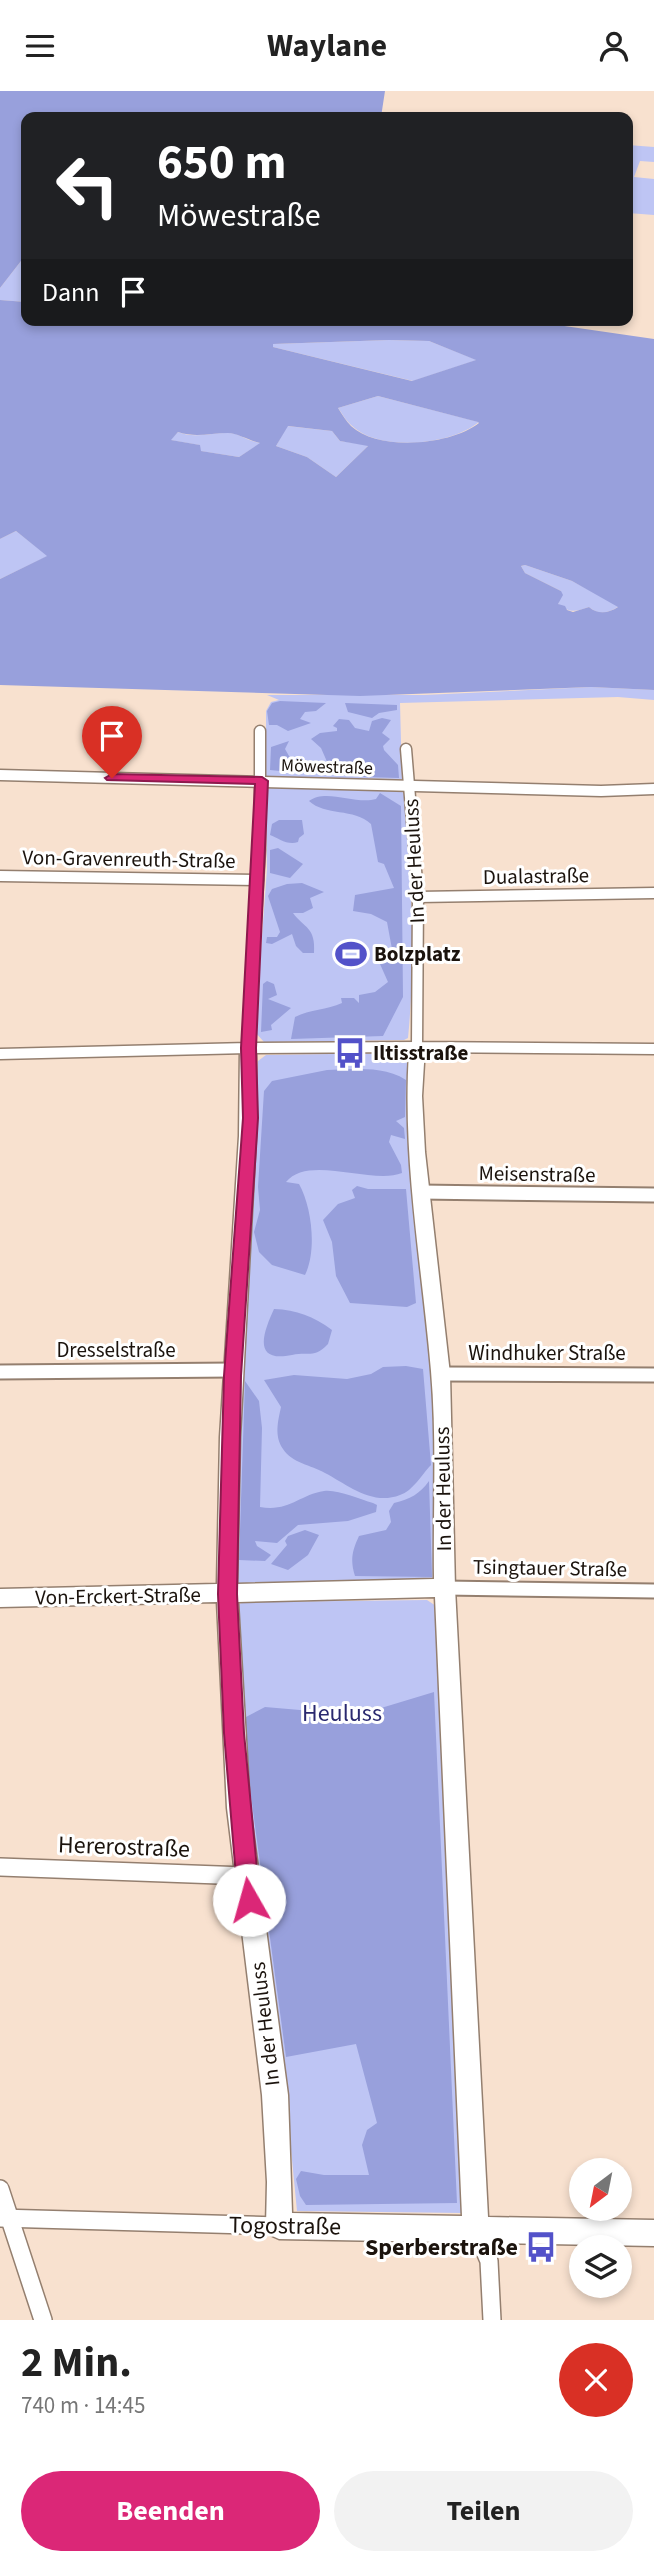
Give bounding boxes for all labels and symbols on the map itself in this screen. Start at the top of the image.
pin [82,706,142,778]
street label: Möwestraße [281,753,373,781]
street label: In der Heuluss [396,798,432,924]
street label: Von-Gravenreuth-Straße [22,842,236,876]
street label: Dualastraße [483,860,589,892]
sports icon: Bolzplatz [334,937,368,971]
place label: Bolzplatz [374,939,461,969]
bus stop icon: Iltisstraße [333,1036,367,1070]
place label: Iltisstraße [373,1038,468,1068]
street label: Meisenstraße [478,1158,596,1190]
street label: Dresselstraße [56,1335,176,1365]
street label: Windhuker Straße [468,1338,626,1368]
street label: In der Heuluss [427,1426,459,1552]
street label: Tsingtauer Straße [473,1552,627,1584]
street label: Von-Erckert-Straße [35,1580,201,1612]
park label: Heuluss [302,1696,382,1731]
street label: Hererostraße [57,1827,191,1867]
position arrow [212,1863,286,1937]
street label: In der Heuluss [242,1960,287,2088]
north arrow [569,2158,632,2221]
street label: Togostraße [229,2208,341,2244]
place label: Sperberstraße [365,2230,518,2265]
bus stop icon: Sperberstraße [524,2230,558,2264]

